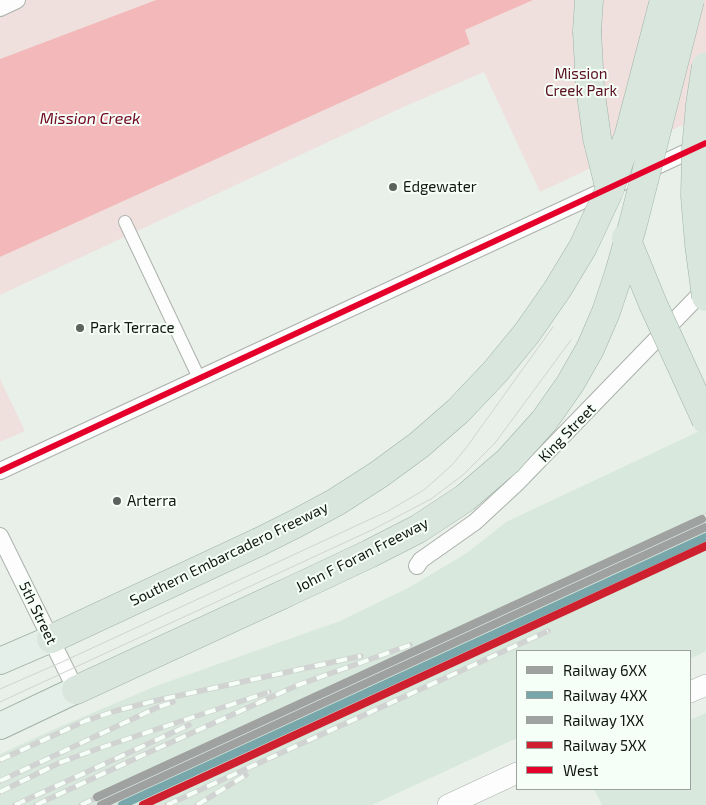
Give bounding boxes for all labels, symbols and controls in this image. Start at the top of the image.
park label: Mission Creek Park [545,65,617,100]
water label: Mission Creek [40,109,140,129]
place label: Edgewater [403,178,477,196]
marker: Edgewater [387,181,399,193]
place label: Park Terrace [90,319,175,337]
marker: Park Terrace [74,322,86,334]
street label: King Street [535,400,599,466]
place label: Arterra [127,492,176,510]
marker: Arterra [111,495,123,507]
street label: Southern Embarcadero Freeway [127,498,331,610]
street label: John F Foran Freeway [293,514,431,596]
street label: 5th Street [15,579,61,647]
legend [516,650,691,790]
text: Railway 6XX [563,661,647,679]
text: Railway 4XX [563,686,648,704]
text: Railway 1XX [563,711,644,729]
text: Railway 5XX [563,736,646,754]
text: West [563,761,598,779]

